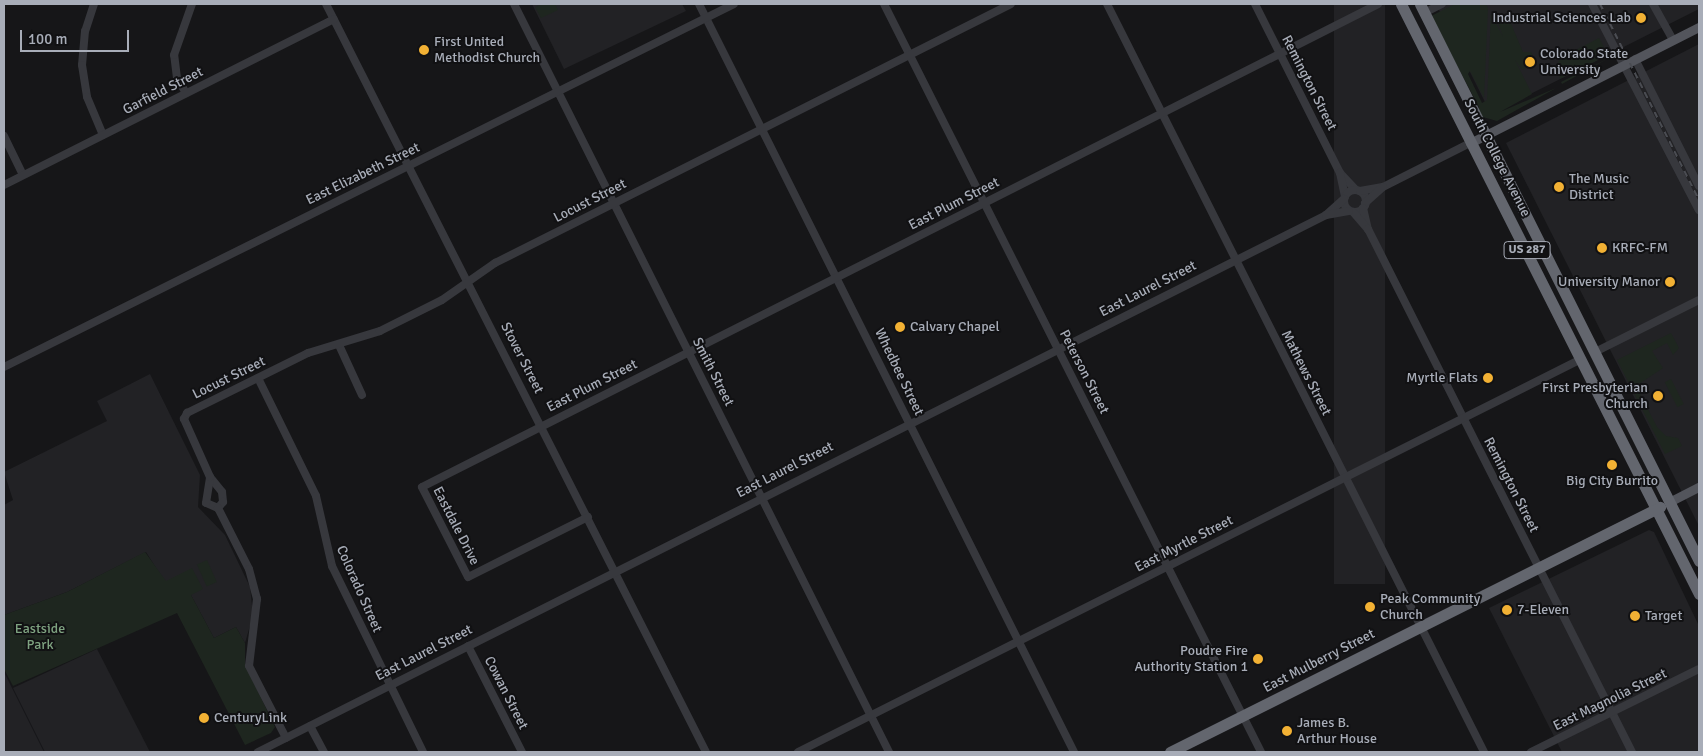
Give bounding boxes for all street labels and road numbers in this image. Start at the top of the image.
street label: Remington Street [1278,33,1340,133]
street label: Garfield Street [120,64,206,118]
street label: South College Avenue [1460,96,1534,220]
street label: East Elizabeth Street [303,139,423,209]
street label: East Plum Street [906,174,1002,234]
street label: Locust Street [551,176,629,226]
road number: US 287 [1503,240,1551,260]
street label: East Laurel Street [1097,257,1199,321]
street label: Stover Street [497,320,547,396]
street label: Whedbee Street [871,326,927,418]
street label: Peterson Street [1056,327,1112,417]
street label: Mathews Street [1277,328,1335,418]
street label: Smith Street [689,335,737,409]
street label: Locust Street [190,353,268,403]
street label: East Plum Street [544,356,640,416]
street label: Remington Street [1480,435,1542,535]
street label: East Laurel Street [734,438,836,502]
street label: Eastdale Drive [429,484,483,568]
street label: East Myrtle Street [1132,512,1236,576]
street label: Colorado Street [332,543,386,635]
street label: East Laurel Street [373,621,475,685]
street label: East Mulberry Street [1260,626,1378,696]
street label: Cowan Street [480,654,532,732]
street label: East Magnolia Street [1551,665,1669,735]

